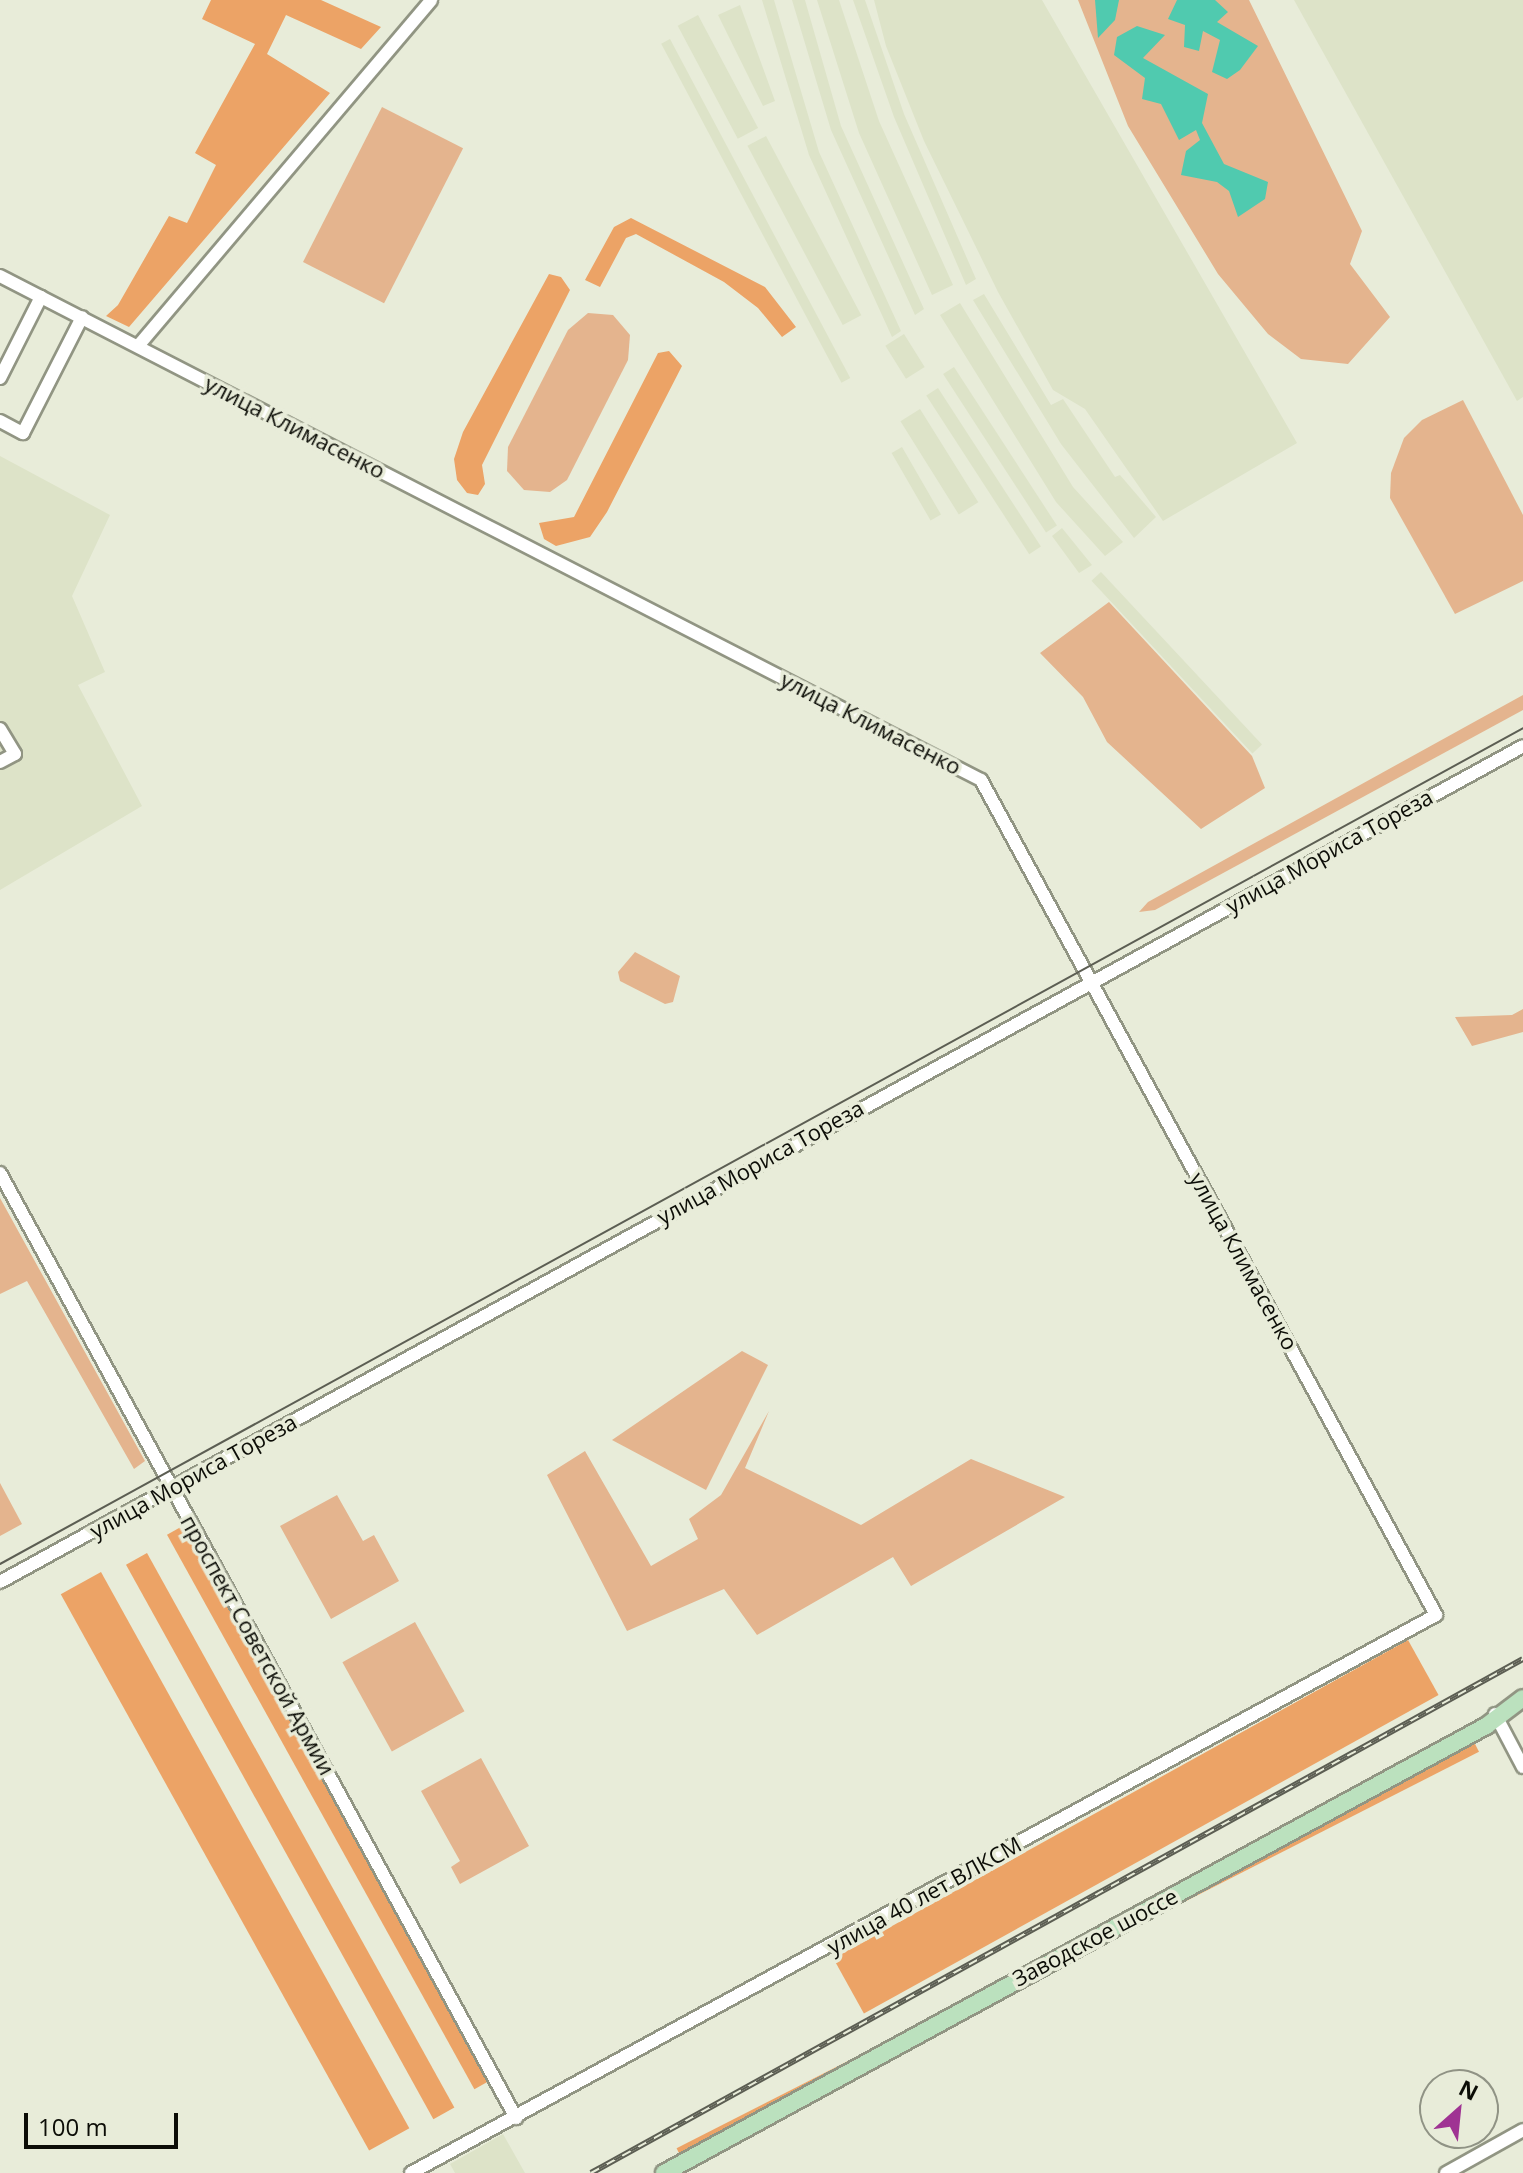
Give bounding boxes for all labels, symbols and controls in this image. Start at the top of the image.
street label: улица Климасенко [200,370,390,484]
street label: улица Климасенко [776,666,966,780]
street label: улица Мориса Тореза [1221,783,1437,919]
street label: улица Мориса Тореза [652,1094,868,1230]
street label: улица Климасенко [1184,1168,1304,1354]
street label: улица Мориса Тореза [85,1408,301,1544]
street label: проспект Советской Армии [175,1510,341,1780]
street label: улица 40 лет ВЛКСМ [822,1831,1026,1959]
street label: Заводское шоссе [1008,1882,1182,1992]
north arrow [1419,2069,1499,2149]
text: N [1454,2072,1484,2107]
scale bar [28,2097,182,2147]
text: 100 m [38,2110,108,2143]

